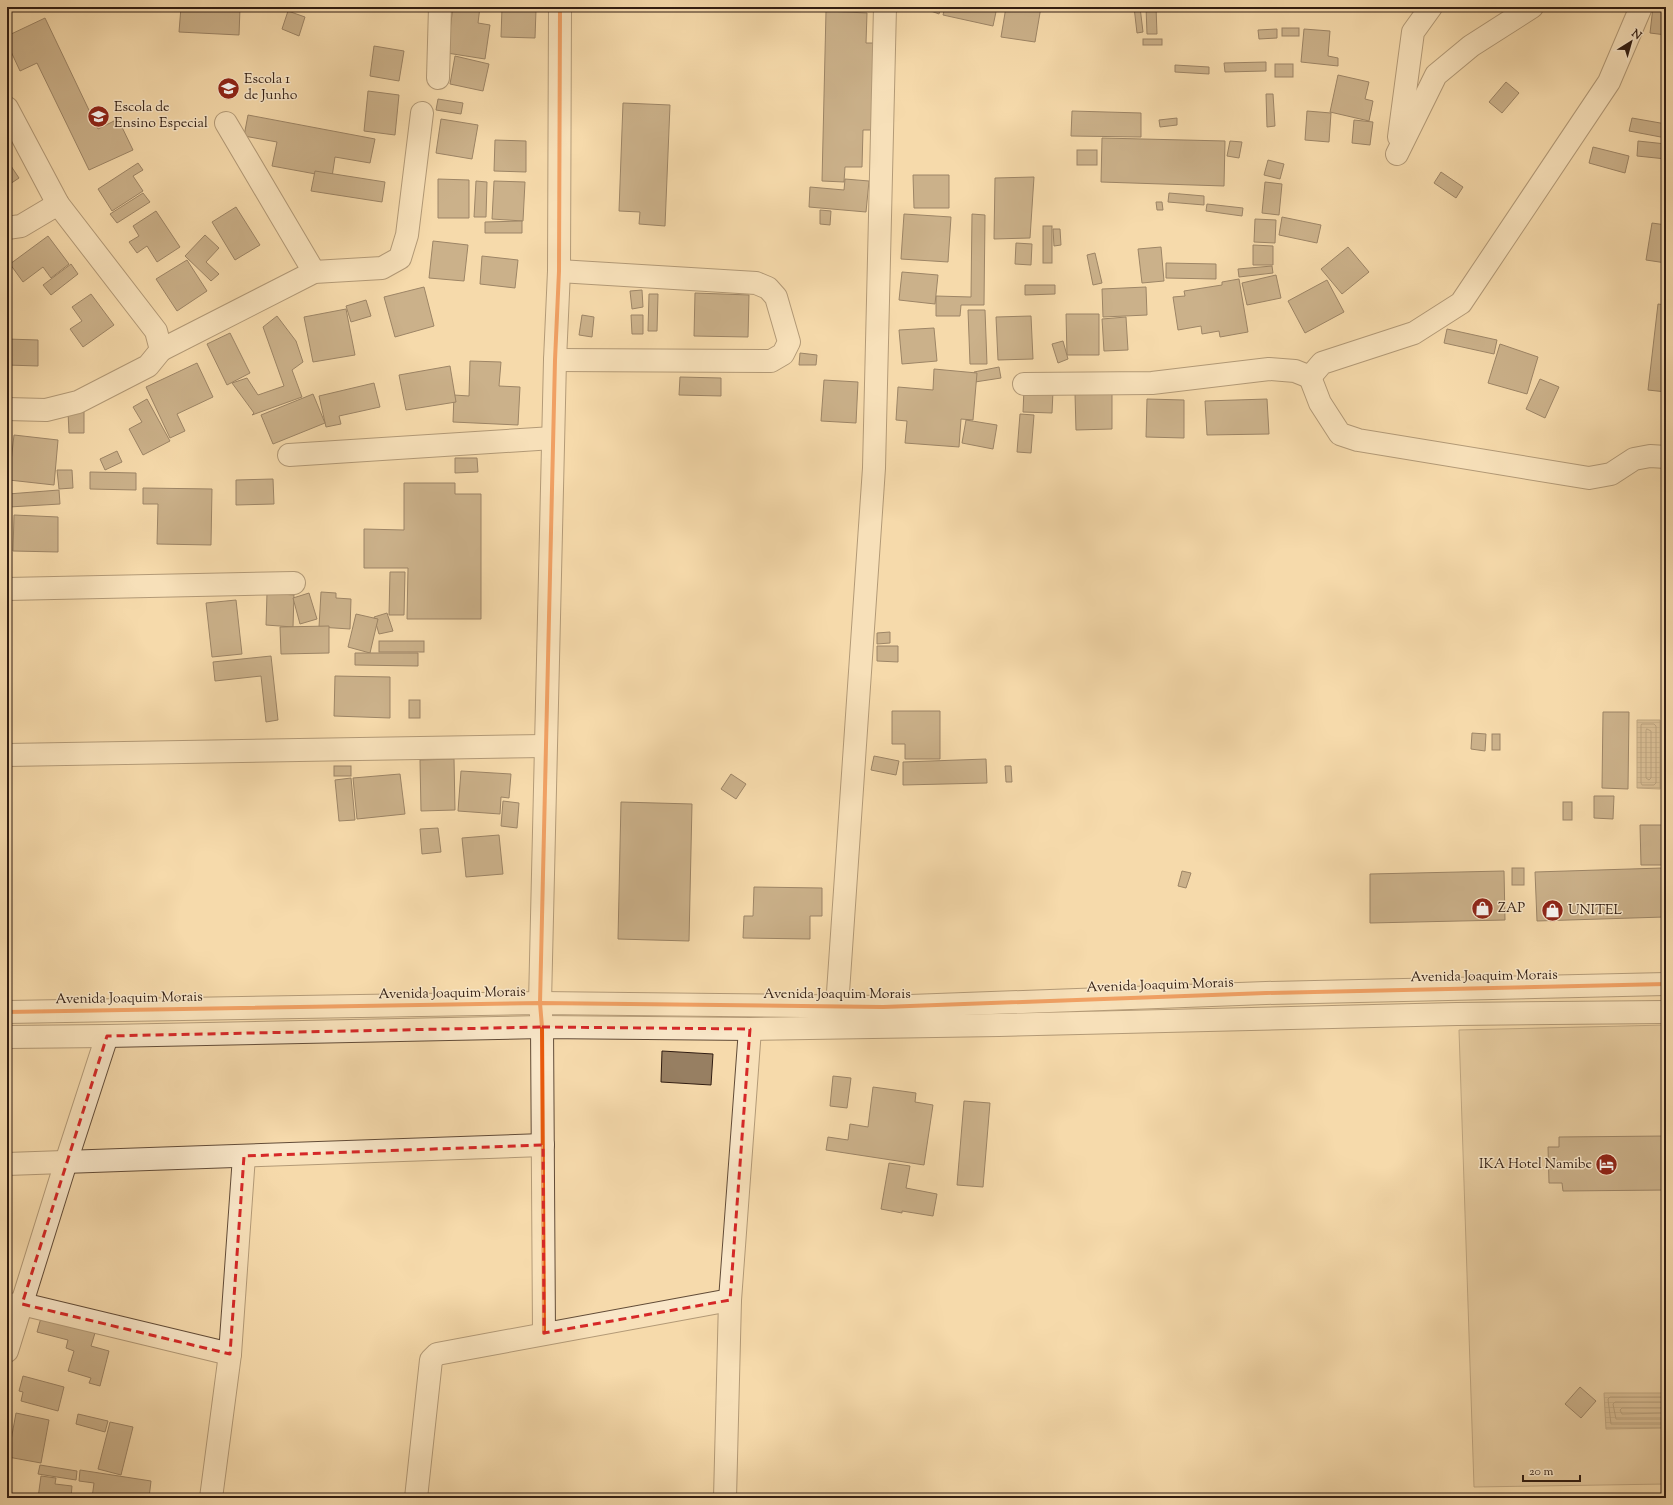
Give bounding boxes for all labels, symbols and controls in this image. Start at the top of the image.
north arrow [1611,22,1651,62]
text: N [1627,25,1645,44]
place label: Escola 1 de Junho [244,70,298,106]
school or university icon: Escola 1 de Junho [216,75,242,101]
place label: Escola de Ensino Especial [114,98,208,134]
school or university icon: Escola de Ensino Especial [85,103,111,129]
shop icon: ZAP [1469,896,1495,922]
shop icon: UNITEL [1540,898,1566,924]
place label: ZAP [1498,899,1525,919]
place label: UNITEL [1568,901,1622,921]
street label: Avenida Joaquim Morais [1410,966,1558,988]
street label: Avenida Joaquim Morais [1086,973,1234,999]
street label: Avenida Joaquim Morais [378,983,526,1005]
street label: Avenida Joaquim Morais [763,985,911,1005]
street label: Avenida Joaquim Morais [55,988,203,1010]
hotel icon: IKA Hotel Namibe [1594,1152,1620,1178]
place label: IKA Hotel Namibe [1479,1155,1592,1175]
scale bar [1523,1457,1580,1483]
text: 20 m [1529,1463,1554,1481]

